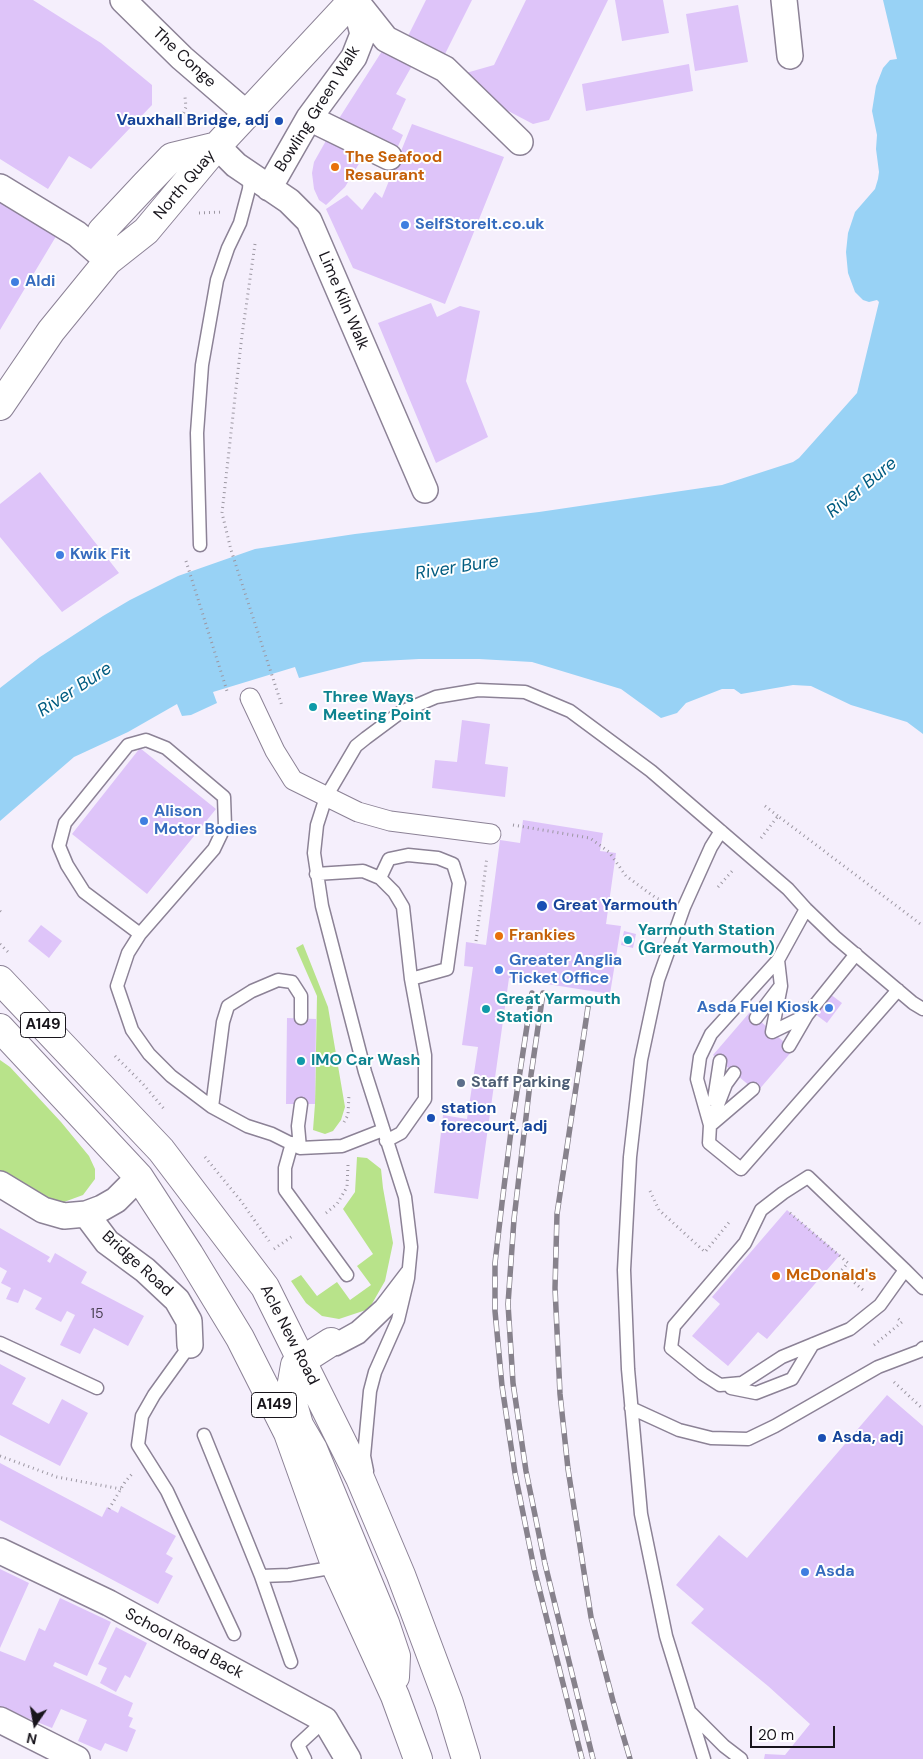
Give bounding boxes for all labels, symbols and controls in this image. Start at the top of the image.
street label: The Conge [148,24,220,92]
street label: Bowling Green Walk [271,42,365,176]
place label: Vauxhall Bridge, adj [116,111,269,131]
marker: Vauxhall Bridge, adj [273,115,285,127]
street label: North Quay [150,146,220,224]
place label: The Seafood Resaurant [345,148,442,186]
marker: The Seafood Resaurant [329,161,341,173]
place label: SelfStoreIt.co.uk [415,215,545,235]
marker: SelfStoreIt.co.uk [399,219,411,231]
street label: Lime Kiln Walk [314,249,372,353]
place label: Aldi [25,272,55,292]
marker: Aldi [9,276,21,288]
water label: River Bure [822,453,902,523]
place label: Kwik Fit [70,545,131,565]
marker: Kwik Fit [54,549,66,561]
water label: River Bure [414,551,500,585]
water label: River Bure [34,658,116,722]
place label: Three Ways Meeting Point [323,688,431,726]
marker: Three Ways Meeting Point [307,701,319,713]
place label: Alison Motor Bodies [154,802,257,840]
marker: Alison Motor Bodies [138,815,150,827]
place label: Great Yarmouth [553,896,678,916]
marker: Great Yarmouth [535,899,549,913]
place label: Yarmouth Station (Great Yarmouth) [638,921,775,959]
place label: Frankies [509,926,575,946]
marker: Frankies [493,930,505,942]
marker: Yarmouth Station (Great Yarmouth) [622,934,634,946]
place label: Greater Anglia Ticket Office [509,951,622,989]
marker: Greater Anglia Ticket Office [493,964,505,976]
place label: Great Yarmouth Station [496,990,621,1028]
place label: Asda Fuel Kiosk [697,998,819,1018]
marker: Asda Fuel Kiosk [823,1002,835,1014]
marker: Great Yarmouth Station [480,1003,492,1015]
road number: A149 [20,1012,66,1038]
place label: IMO Car Wash [311,1051,420,1071]
marker: IMO Car Wash [295,1055,307,1067]
place label: Staff Parking [471,1073,571,1093]
marker: Staff Parking [455,1077,467,1089]
place label: station forecourt, adj [441,1099,548,1137]
marker: station forecourt, adj [425,1112,437,1124]
street label: Bridge Road [98,1227,176,1301]
place label: McDonald's [786,1266,877,1286]
marker: McDonald's [770,1270,782,1282]
street label: Acle New Road [256,1282,322,1388]
house number: 15 [91,1306,103,1322]
road number: A149 [252,1392,296,1418]
place label: Asda, adj [832,1428,904,1448]
marker: Asda, adj [816,1432,828,1444]
place label: Asda [815,1562,855,1582]
marker: Asda [799,1566,811,1578]
street label: School Road Back [121,1605,247,1683]
north arrow [10,1699,60,1749]
scale bar [753,1716,838,1748]
text: 20 m [758,1725,794,1745]
text: N [25,1729,39,1749]

